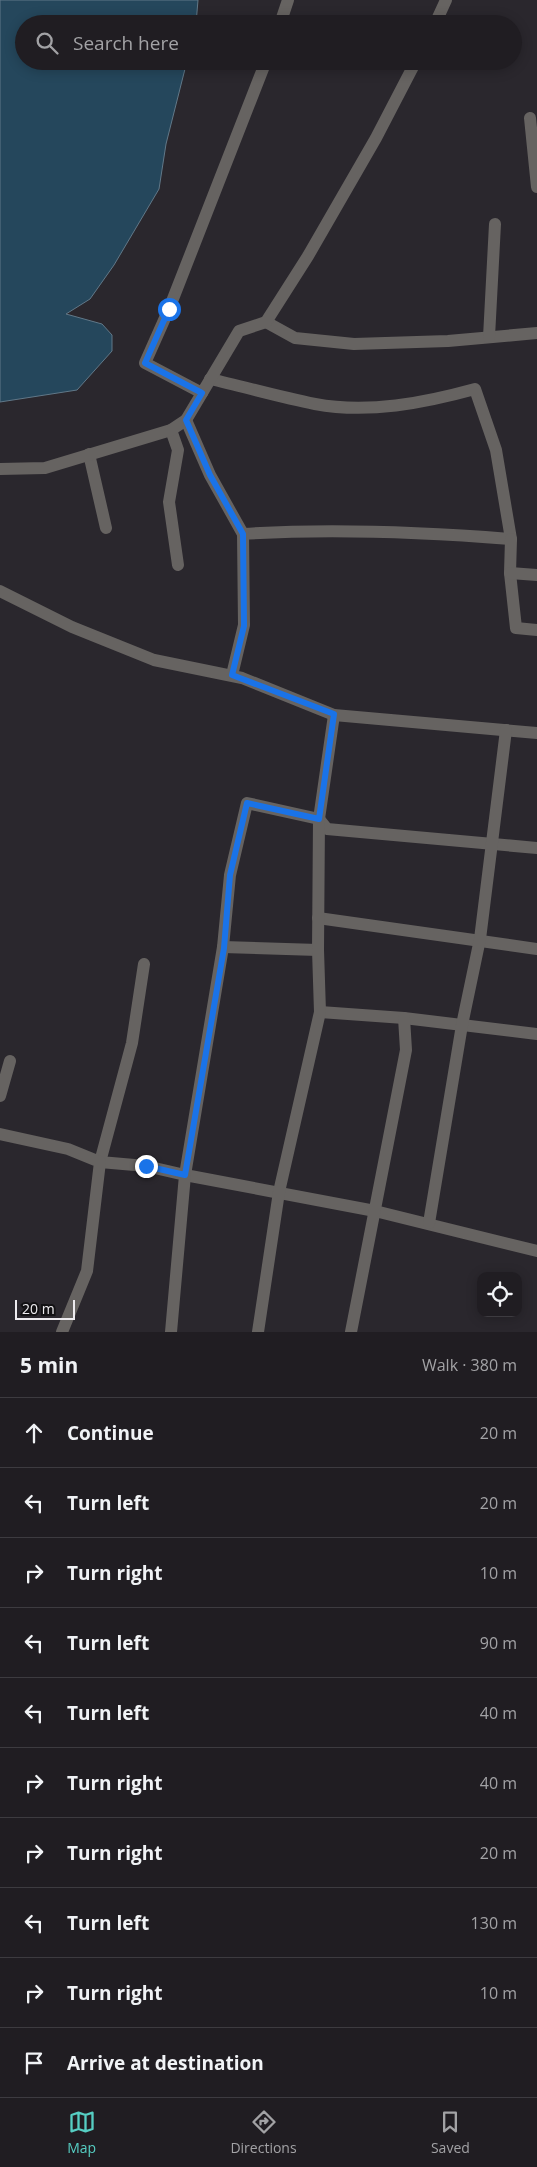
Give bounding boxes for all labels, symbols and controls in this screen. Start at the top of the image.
search box [15,15,522,70]
icon: search [33,29,61,57]
text: Search here [73,30,179,56]
route start [158,298,181,321]
route end [135,1155,158,1178]
map controls [477,1272,522,1317]
button: locate [477,1272,522,1317]
scale bar [15,1297,75,1320]
text: 20 m [22,1299,55,1318]
text: 5 min [20,1351,78,1379]
text: Walk · 380 m [422,1354,517,1376]
icon: ahead [20,1419,48,1447]
text: Continue [67,1420,154,1446]
text: 20 m [480,1422,517,1444]
icon: left [20,1489,48,1517]
text: Turn left [67,1490,149,1516]
text: 20 m [480,1492,517,1514]
icon: right [20,1559,48,1587]
text: Turn right [67,1560,162,1586]
text: 10 m [480,1562,517,1584]
icon: left [20,1629,48,1657]
text: Turn left [67,1630,149,1656]
text: 90 m [480,1632,517,1654]
icon: left [20,1699,48,1727]
text: Turn left [67,1700,149,1726]
text: 40 m [480,1702,517,1724]
icon: right [20,1769,48,1797]
text: Turn right [67,1770,162,1796]
text: 40 m [480,1772,517,1794]
icon: right [20,1839,48,1867]
text: Turn right [67,1840,162,1866]
text: 20 m [480,1842,517,1864]
icon: left [20,1909,48,1937]
text: Turn left [67,1910,149,1936]
text: 130 m [471,1912,517,1934]
icon: right [20,1979,48,2007]
text: Turn right [67,1980,162,2006]
text: 10 m [480,1982,517,2004]
icon: arrive [20,2049,48,2077]
text: Arrive at destination [67,2050,264,2076]
tab: Map [67,2108,96,2157]
tab: Directions [230,2108,297,2157]
tab: Saved [431,2108,470,2157]

